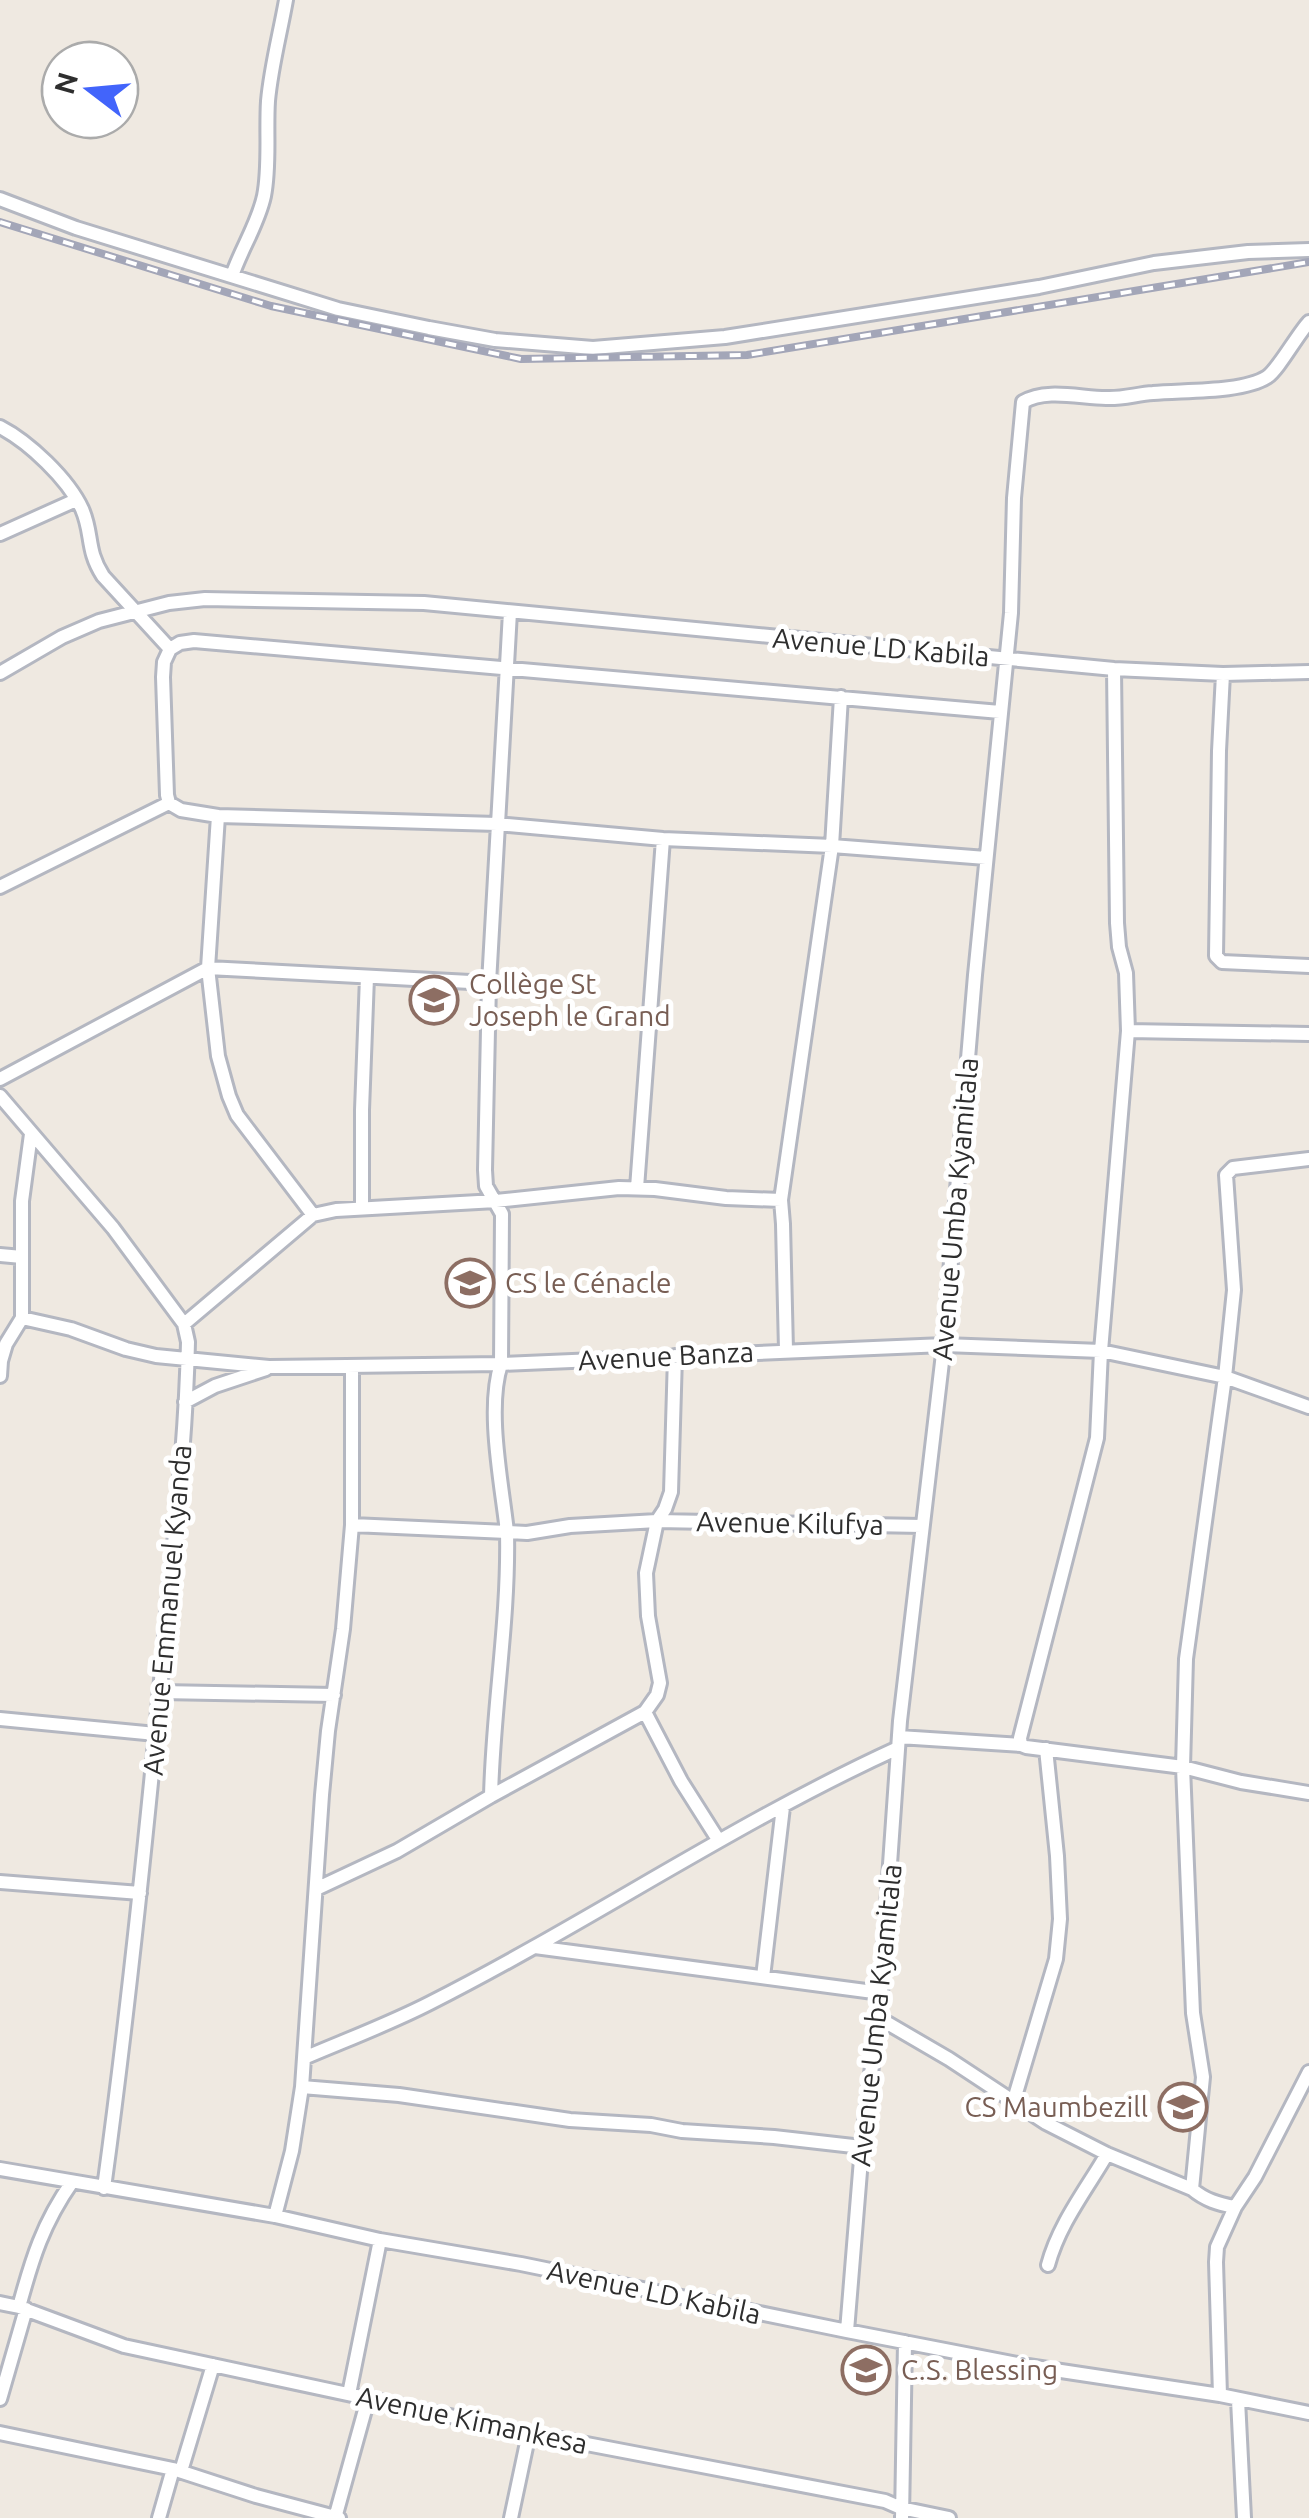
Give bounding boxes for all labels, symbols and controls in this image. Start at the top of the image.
north arrow [40,40,140,140]
text: N [48,69,83,97]
street label: Avenue LD Kabila [771,622,991,671]
place label: Collège St Joseph le Grand [469,968,671,1031]
school or university icon: Collège St Joseph le Grand [408,974,460,1026]
street label: Avenue Umba Kyamitala [926,1056,983,1362]
school or university icon: CS le Cénacle [444,1257,496,1309]
place label: CS le Cénacle [505,1267,672,1298]
street label: Avenue Banza [577,1335,755,1376]
street label: Avenue Emmanuel Kyanda [137,1443,196,1777]
street label: Avenue Kilufya [696,1505,884,1540]
street label: Avenue Umba Kyamitala [844,1862,907,2168]
school or university icon: CS Maumbezill [1157,2081,1209,2133]
place label: CS Maumbezill [964,2091,1148,2122]
street label: Avenue LD Kabila [544,2254,764,2329]
school or university icon: C.S. Blessing [840,2344,892,2396]
place label: C.S. Blessing [901,2354,1058,2385]
street label: Avenue Kimankesa [354,2380,590,2459]

